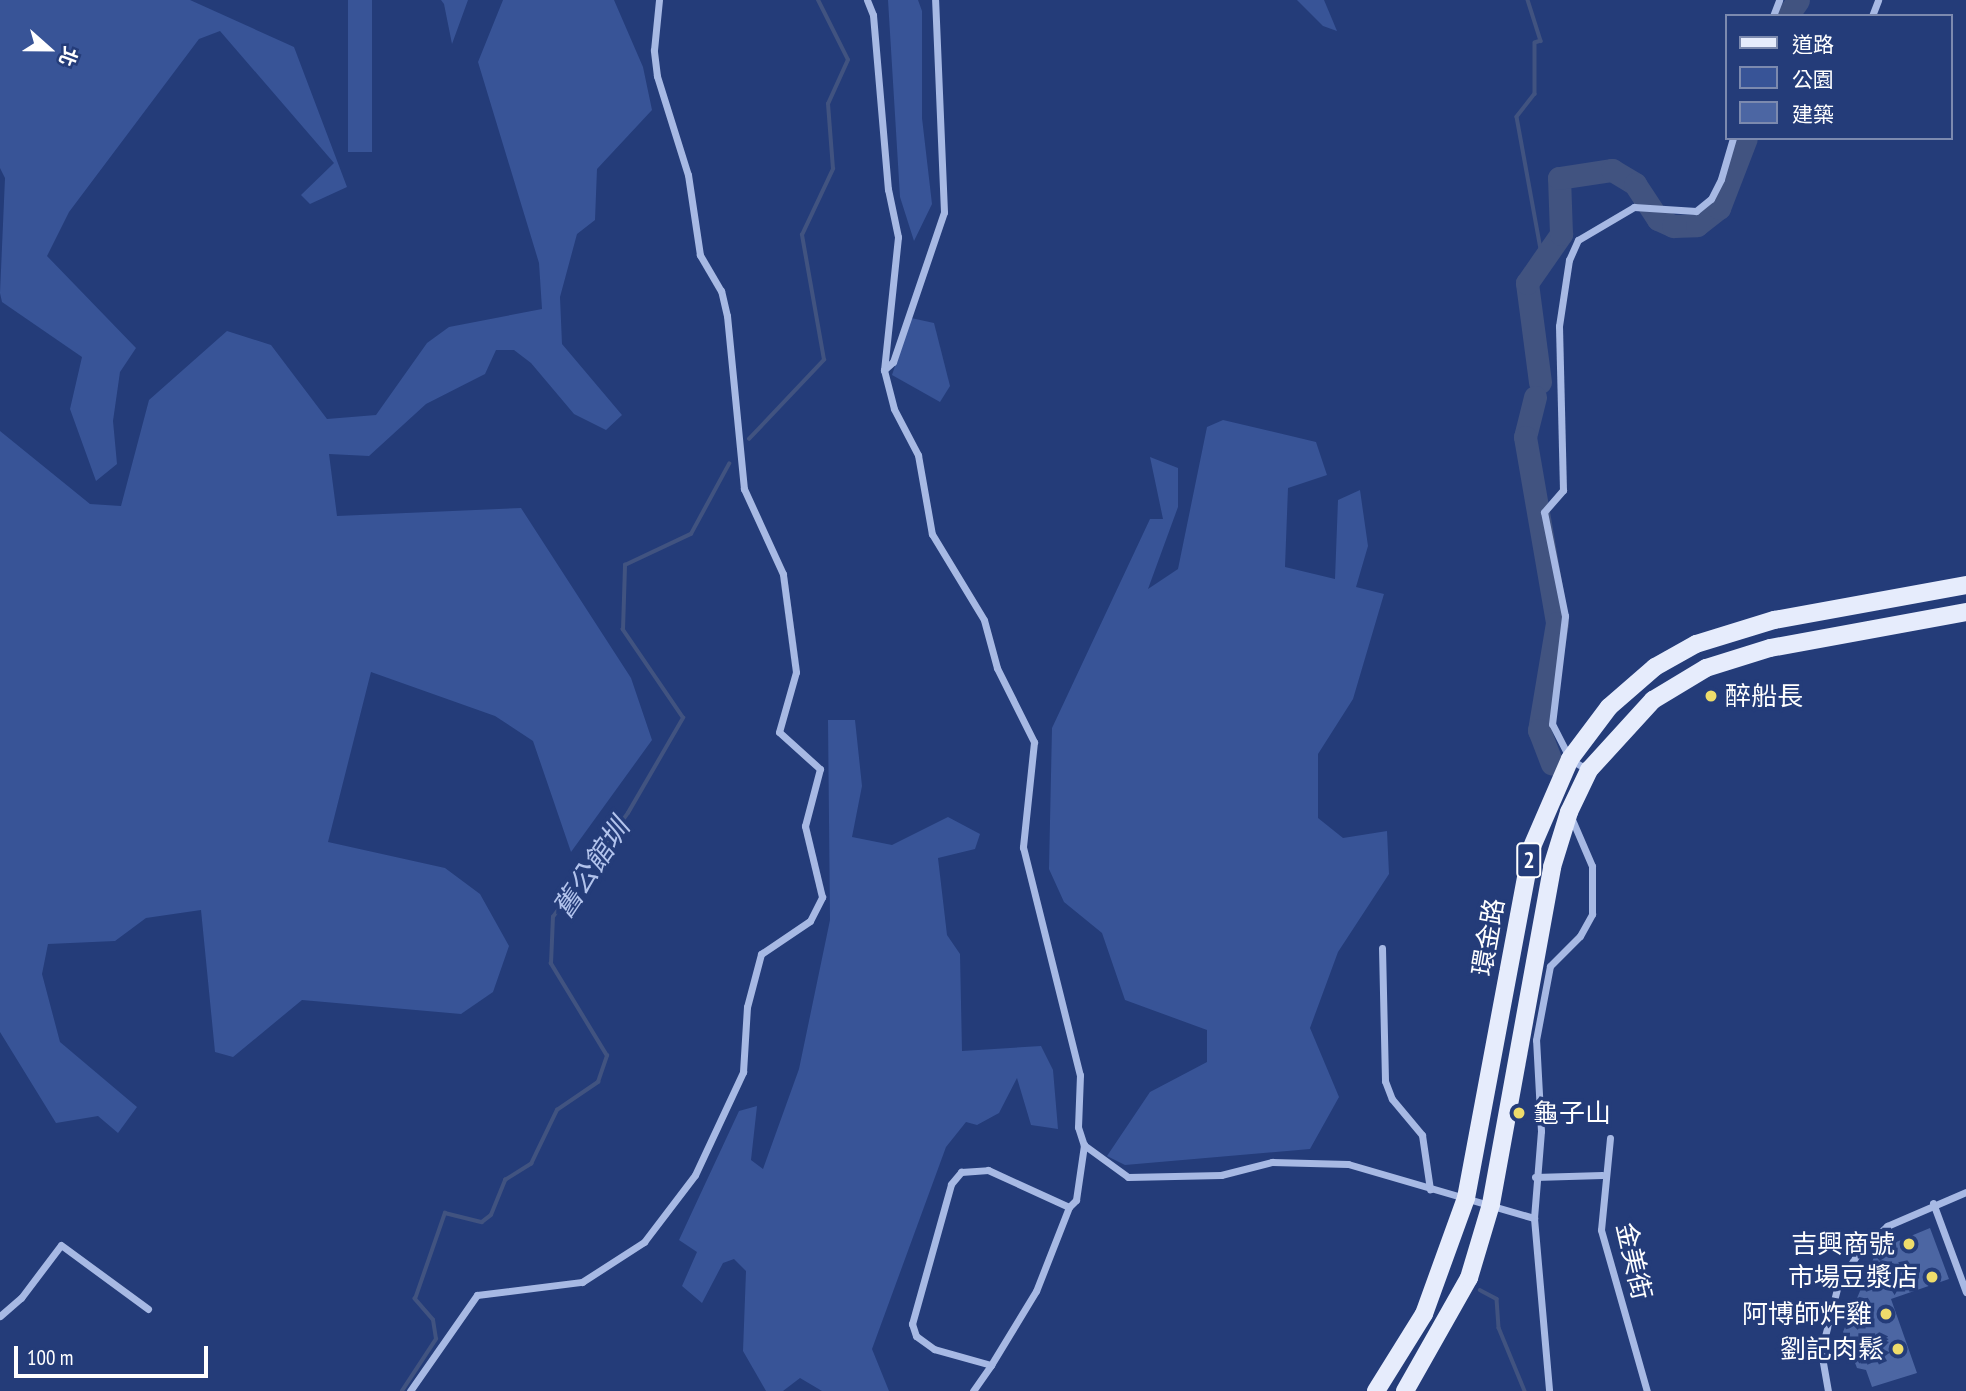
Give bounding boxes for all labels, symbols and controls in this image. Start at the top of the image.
north arrow [14,14,84,84]
legend [1724,14,1952,140]
text: 道路 [1792,31,1834,58]
text: 北 [54,43,83,70]
text: 公園 [1792,66,1834,93]
text: 建築 [1792,101,1834,128]
place label: 醉船長 [1725,680,1803,712]
marker: 醉船長 [1703,688,1719,704]
water label: 舊公館圳 [546,812,636,924]
road number: 2 [1515,840,1543,880]
street label: 環金路 [1466,896,1510,978]
place label: 龜子山 [1533,1097,1611,1129]
marker: 龜子山 [1511,1105,1527,1121]
street label: 金美街 [1610,1219,1658,1303]
place label: 吉興商號 [1791,1228,1895,1260]
marker: 吉興商號 [1901,1236,1917,1252]
place label: 市場豆漿店 [1788,1261,1918,1293]
marker: 市場豆漿店 [1924,1269,1940,1285]
place label: 阿博師炸雞 [1742,1298,1872,1330]
marker: 阿博師炸雞 [1878,1306,1894,1322]
scale bar [18,1332,212,1376]
place label: 劉記肉鬆 [1780,1333,1884,1365]
marker: 劉記肉鬆 [1890,1341,1906,1357]
text: 100 m [27,1344,73,1371]

